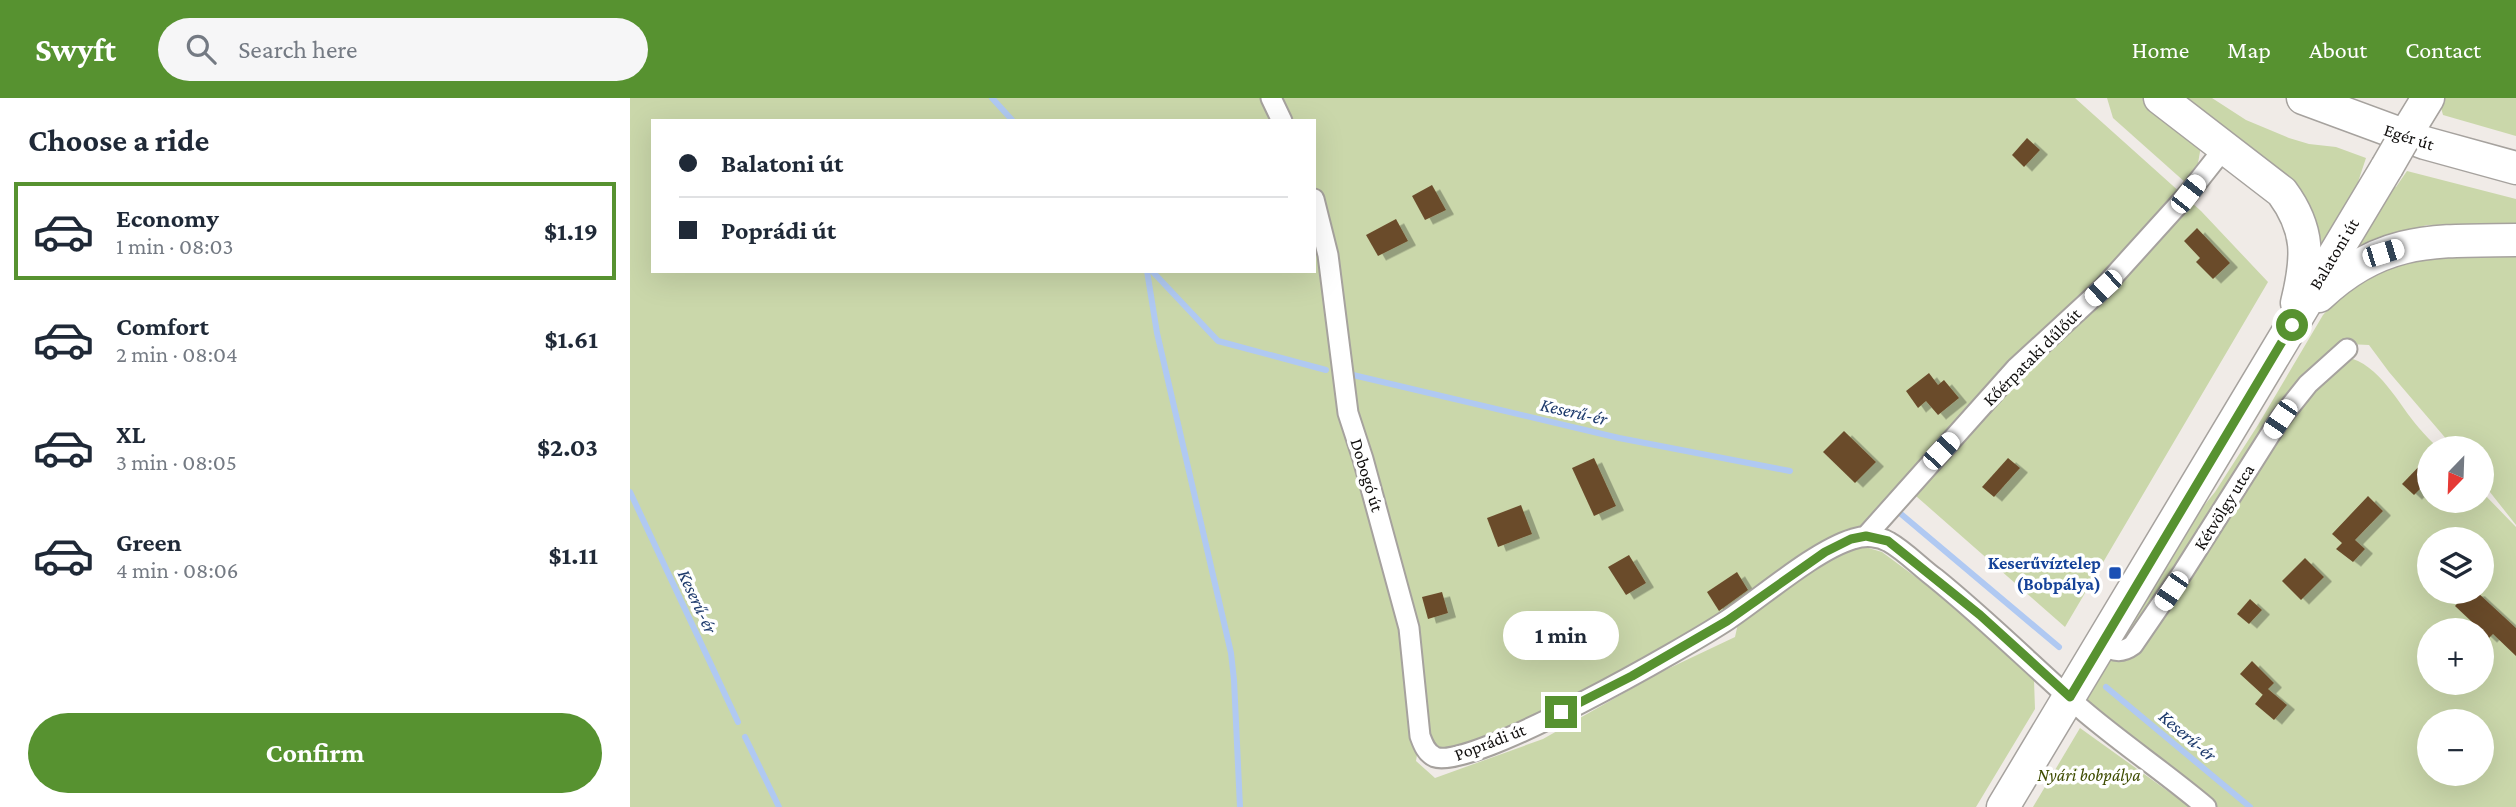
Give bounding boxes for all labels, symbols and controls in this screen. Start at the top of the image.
search box [158,18,648,81]
icon: search [182,30,220,68]
text: Swyft [35,31,116,68]
text: Search here [238,35,357,64]
text: Home [2132,36,2189,63]
text: Map [2227,36,2271,63]
text: About [2309,36,2367,63]
text: Contact [2405,36,2481,63]
street label: Egér út [2381,120,2438,155]
text: Choose a ride [28,122,209,158]
text: Balatoni út [721,149,843,178]
car [2167,171,2210,217]
icon: car [32,200,95,263]
text: Economy [116,204,219,233]
street label: Balatoni út [2305,214,2364,293]
text: Poprádi út [721,216,836,245]
text: $1.19 [544,217,598,246]
text: 1 min · 08:03 [116,233,233,259]
car [2360,237,2407,269]
car [2081,266,2126,310]
street label: Kőérpataki dűlőút [1979,303,2086,410]
icon: car [32,308,95,371]
route start [2276,309,2308,341]
text: Comfort [116,312,209,341]
text: $1.61 [544,325,598,354]
text: 2 min · 08:04 [116,341,238,367]
water label: Keserű-ér [1538,394,1611,430]
car [2260,396,2301,442]
icon: car [32,416,95,479]
text: XL [116,420,145,449]
car [1919,428,1964,474]
text: $2.03 [537,433,598,462]
street label: Dobogó út [1346,436,1388,515]
north arrow [2417,436,2494,513]
map controls [2417,436,2494,786]
text: 3 min · 08:05 [116,449,237,475]
street label: Kétvölgy utca [2190,460,2258,554]
icon: car [32,524,95,587]
button: layers [2417,527,2494,604]
text: Green [116,528,182,557]
text: $1.11 [549,541,598,570]
place label: Keserűvíztelep (Bobpálya) [1988,553,2101,595]
text: 4 min · 08:06 [116,557,238,583]
marker: Keserűvíztelep (Bobpálya) [2107,565,2123,581]
water label: Keserű-ér [674,566,722,638]
car [2151,568,2192,614]
callout: 1 min [1503,610,1619,660]
button: + [2417,618,2494,695]
text: 1 min [1535,622,1587,648]
route end [1545,696,1577,728]
water label: Keserű-ér [2155,705,2222,766]
button: − [2417,709,2494,786]
button: Confirm [28,713,602,793]
street label: Poprádi út [1452,719,1529,765]
park label: Nyári bobpálya [2037,765,2141,785]

